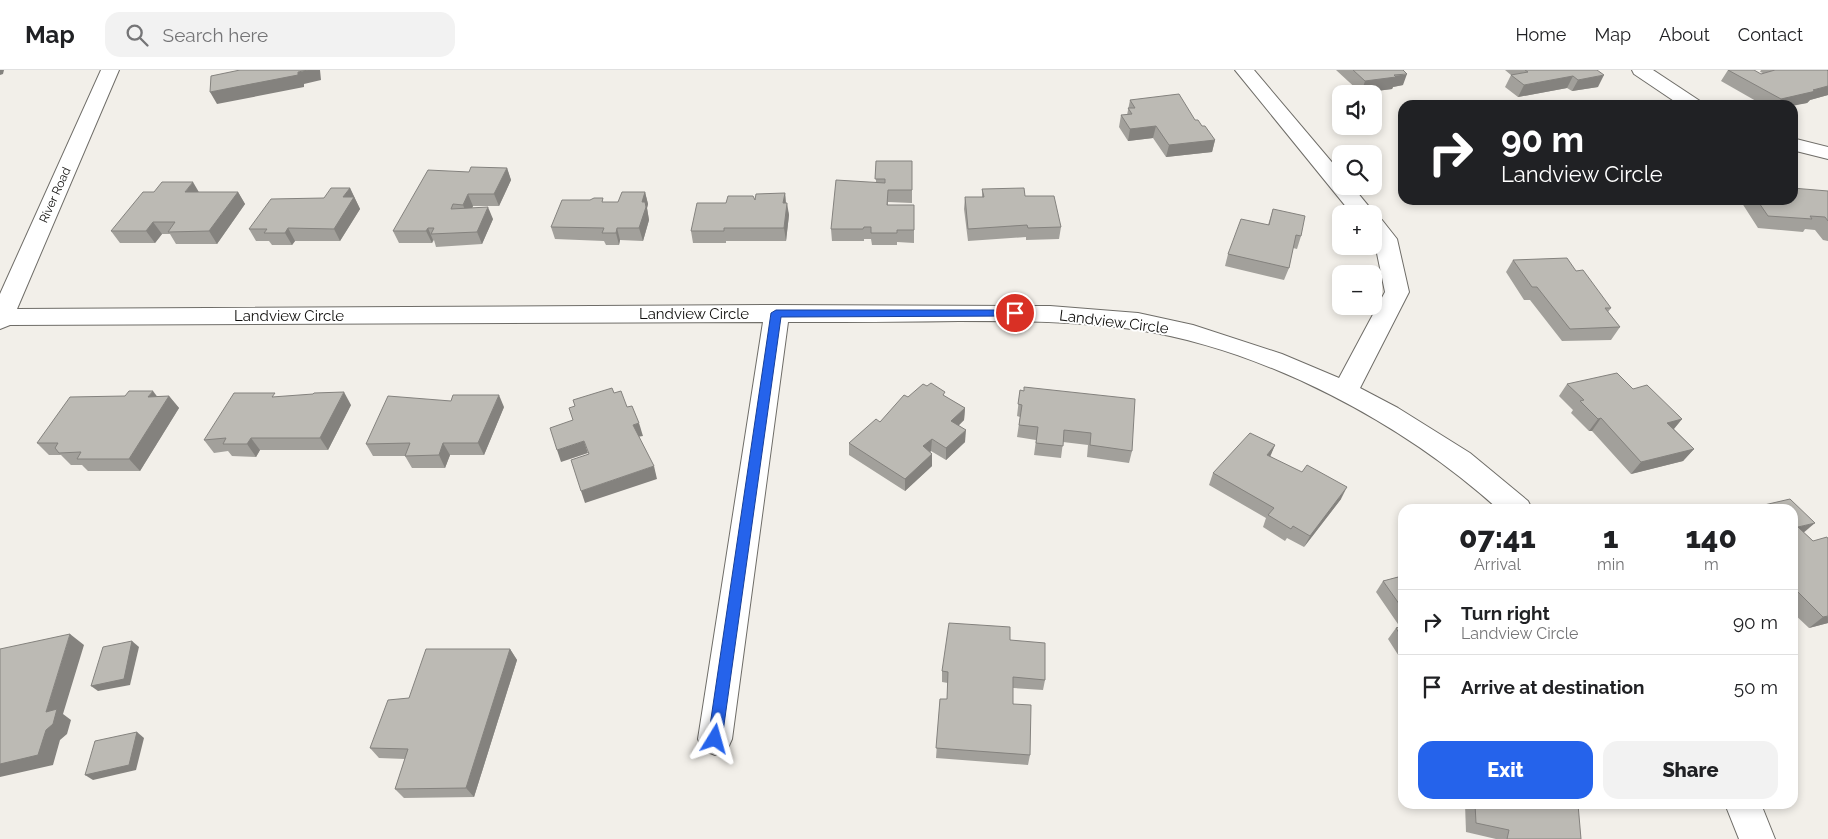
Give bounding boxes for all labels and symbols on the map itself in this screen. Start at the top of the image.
street label: River Road [37,165,73,225]
pin [994,292,1036,334]
street label: Landview Circle [639,305,749,323]
street label: Landview Circle [1058,306,1170,338]
street label: Landview Circle [234,307,344,325]
position arrow [688,712,740,764]

